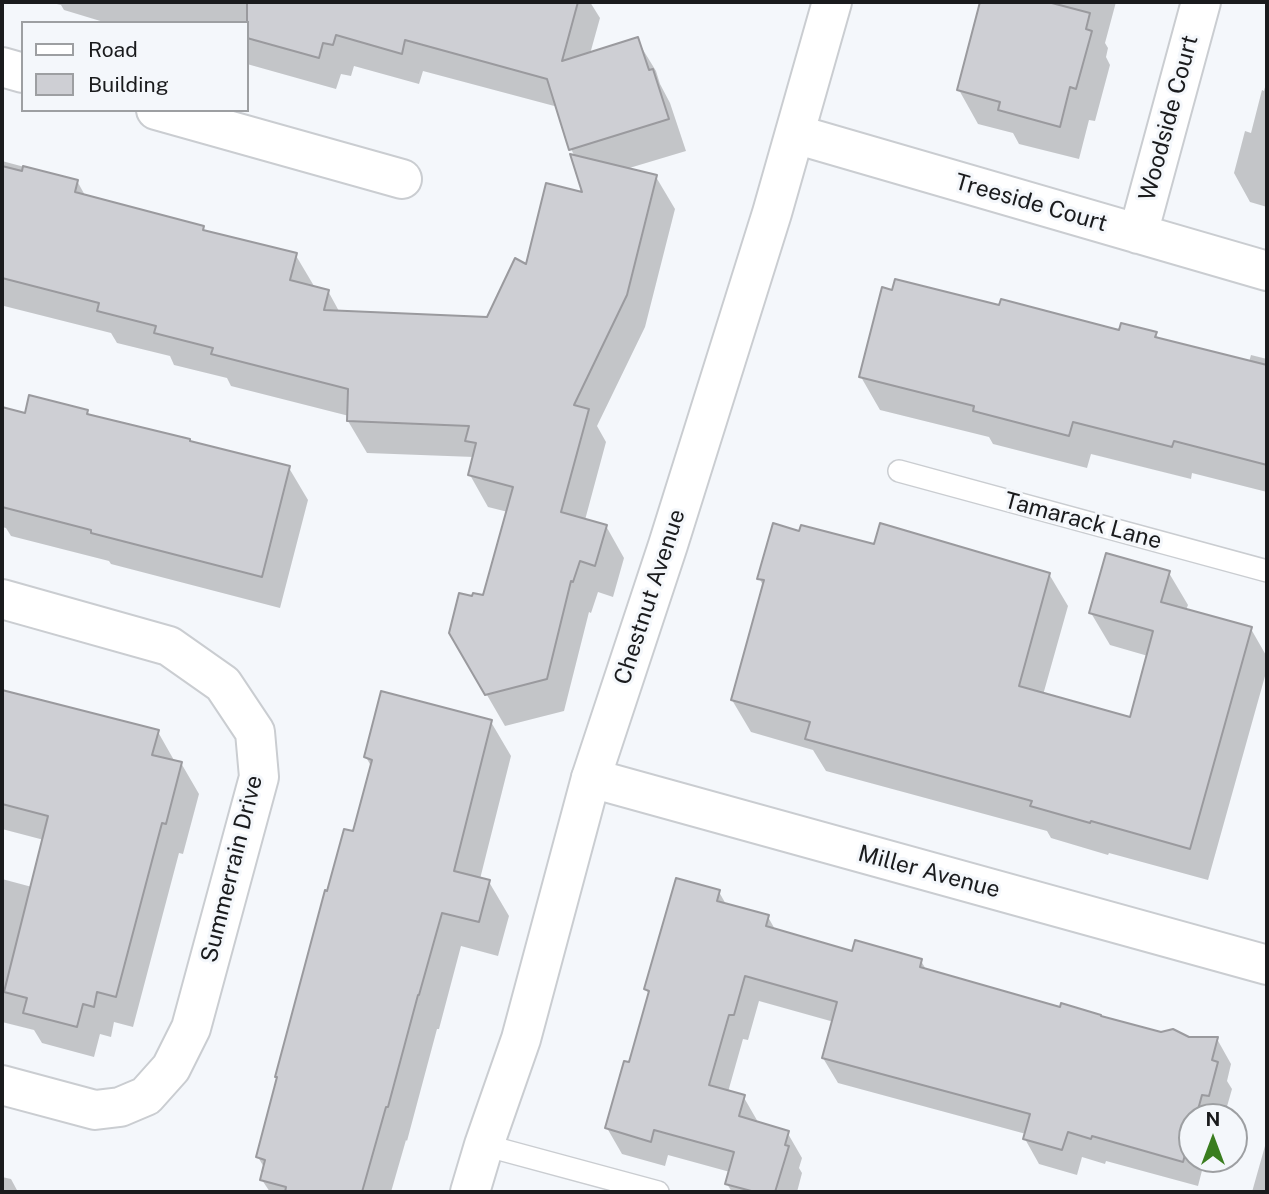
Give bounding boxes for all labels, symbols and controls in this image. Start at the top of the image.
legend [21,21,248,112]
street label: Woodside Court [1134,32,1204,204]
text: Road [88,37,138,62]
text: Building [88,72,169,97]
street label: Treeside Court [952,168,1110,238]
street label: Tamarack Lane [1001,487,1165,555]
street label: Chestnut Avenue [609,506,691,688]
street label: Summerrain Drive [195,773,269,965]
street label: Miller Avenue [855,840,1003,904]
north arrow [1178,1103,1248,1173]
text: N [1206,1108,1220,1130]

